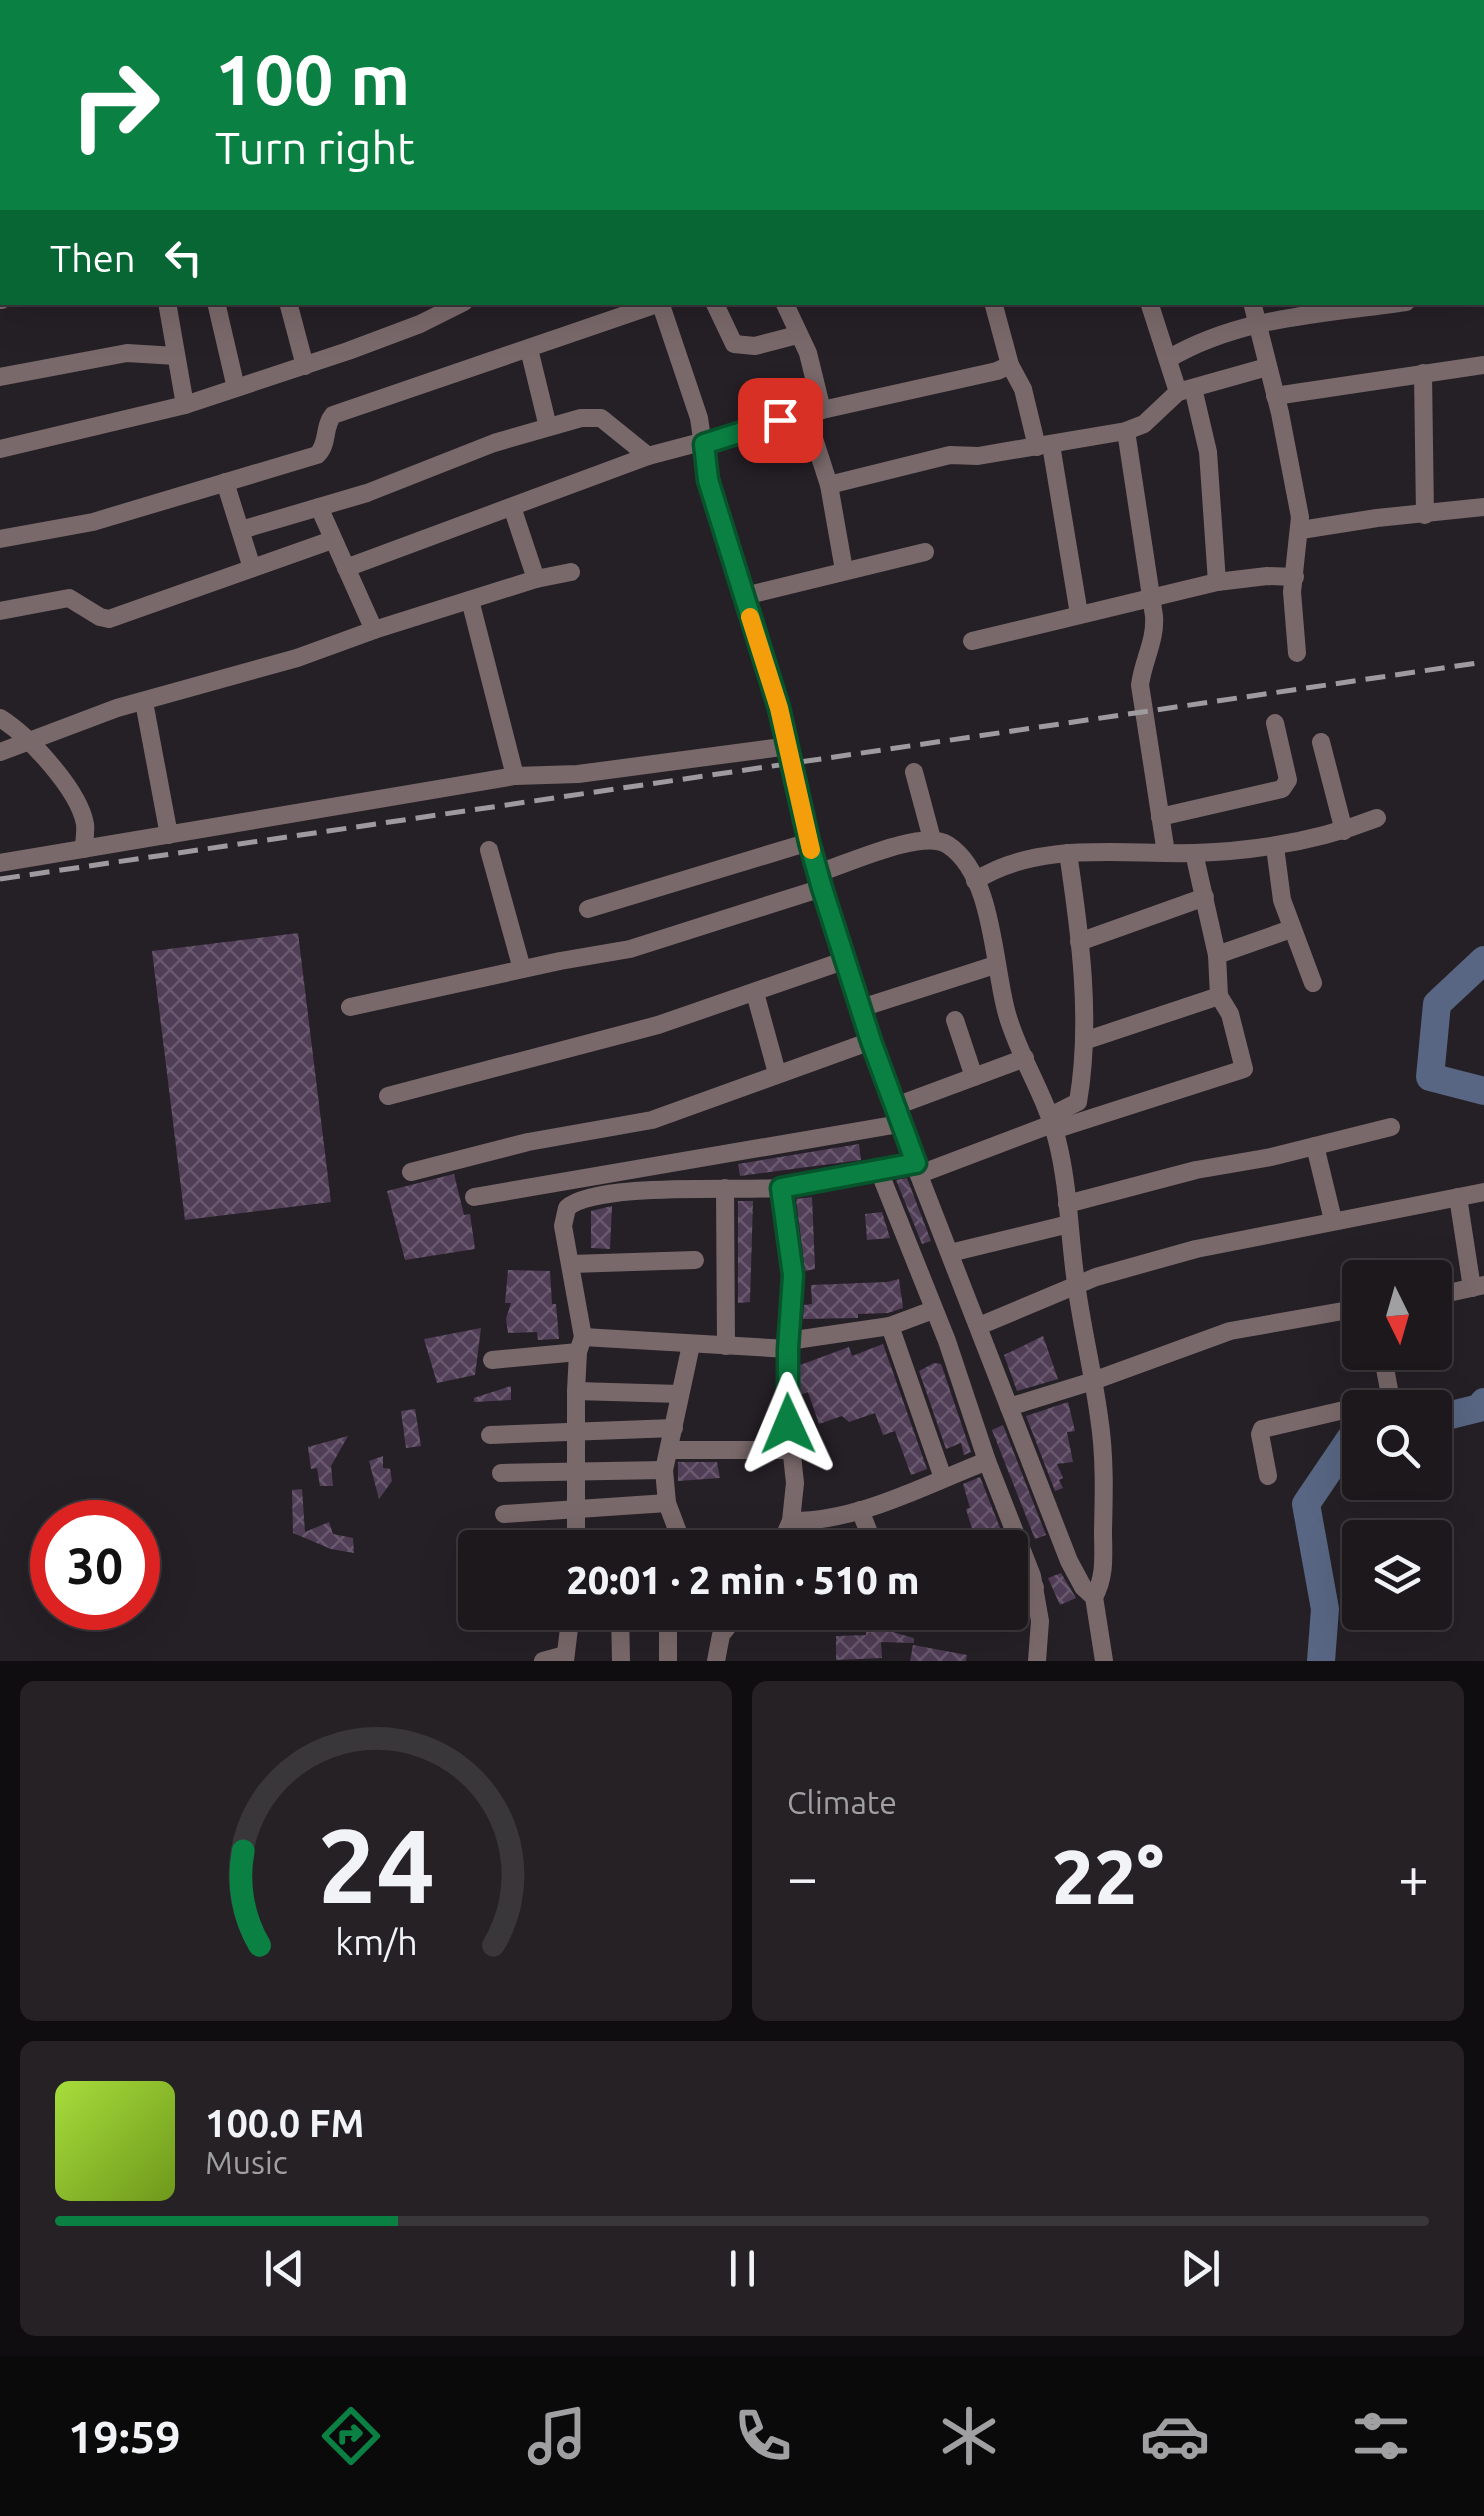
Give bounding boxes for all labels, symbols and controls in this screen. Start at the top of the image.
icon: right [50,40,180,170]
text: 100 m [215,40,410,118]
text: Turn right [215,122,415,173]
icon: left [156,230,211,285]
text: Then [50,237,136,279]
pin [738,378,823,463]
icon: arrive [753,393,808,448]
north arrow [1342,1260,1452,1370]
map controls [1342,1260,1452,1630]
position arrow [736,1372,840,1476]
button: search [1342,1390,1452,1500]
speed limit sign: 30 [30,1500,160,1630]
button: layers [1342,1520,1452,1630]
text: 20:01 · 2 min · 510 m [566,1559,920,1601]
text: Climate [787,1784,897,1820]
text: 24 [317,1806,435,1923]
text: 22° [1052,1834,1164,1918]
text: − [787,1846,818,1907]
text: + [1398,1846,1429,1907]
text: km/h [335,1922,417,1962]
text: 100.0 FM [205,2102,364,2144]
text: Music [205,2144,288,2180]
icon: previous [257,2241,312,2296]
icon: pause [715,2241,770,2296]
icon: next [1173,2241,1228,2296]
icon: directions [316,2401,386,2471]
icon: music [522,2401,592,2471]
icon: phone [728,2401,798,2471]
icon: climate [934,2401,1004,2471]
icon: car [1140,2401,1210,2471]
icon: filters [1346,2401,1416,2471]
text: 19:59 [68,2411,181,2462]

